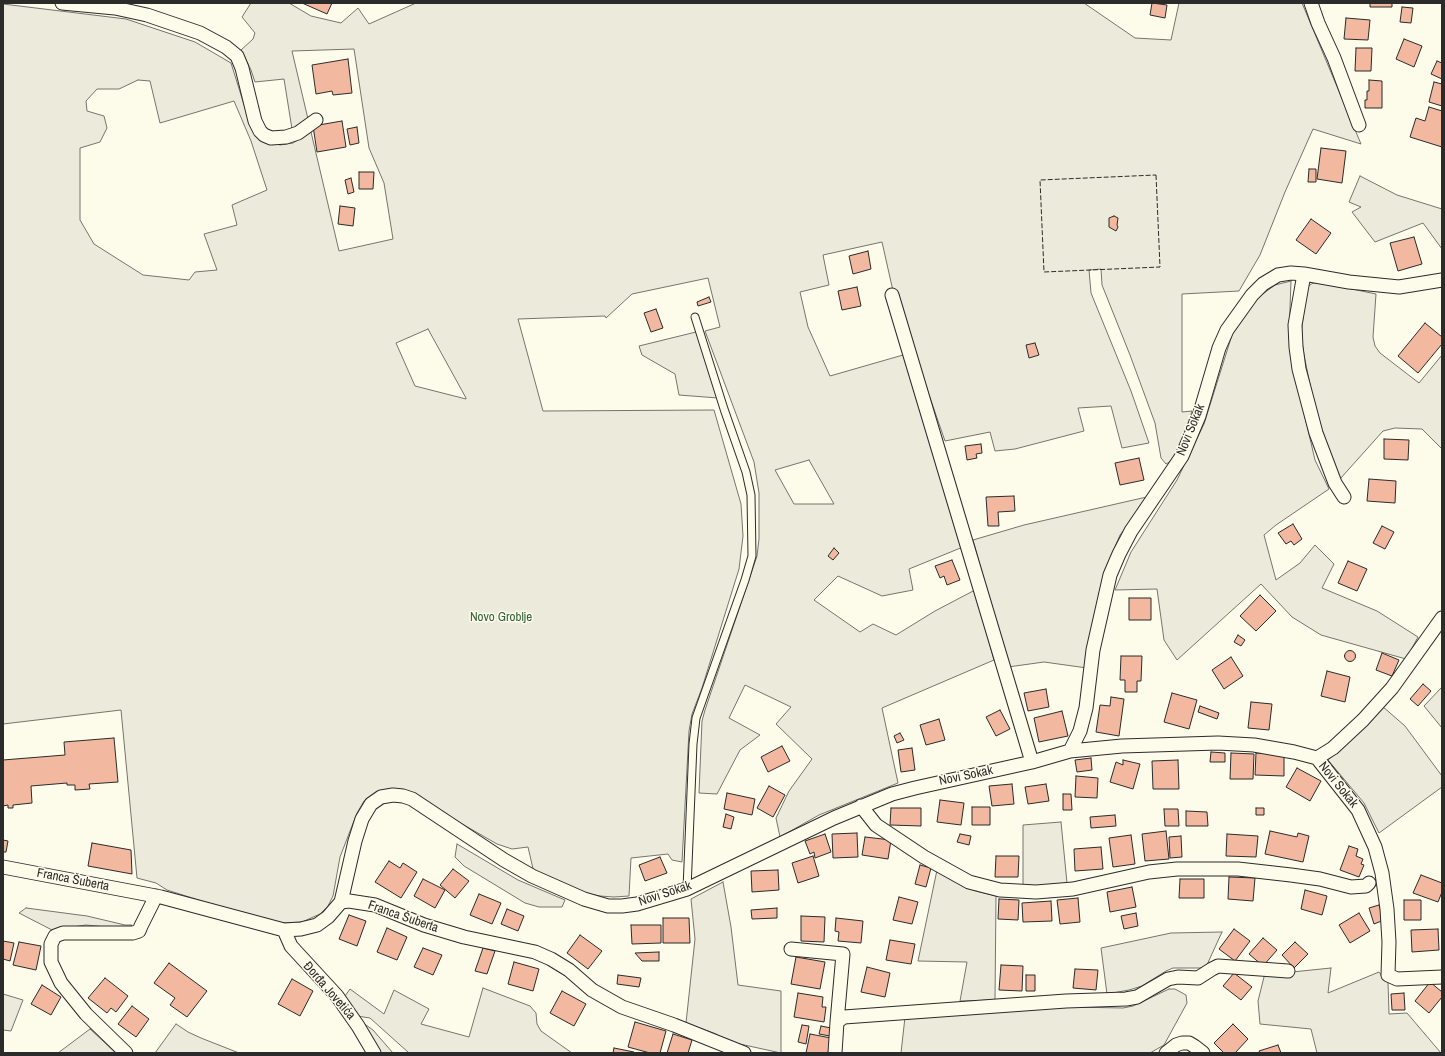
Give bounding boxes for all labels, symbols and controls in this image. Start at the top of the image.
street label: Novi Sokak [1174,402,1208,458]
park label: Novo Groblje [470,610,532,626]
street label: Novi Sokak [1315,759,1361,811]
street label: Novi Sokak [938,763,994,789]
street label: Franca Šuberta [35,865,111,895]
street label: Novi Sokak [637,878,693,910]
street label: Franca Šuberta [366,898,440,936]
street label: Đorđa Jovetića [300,959,358,1023]

